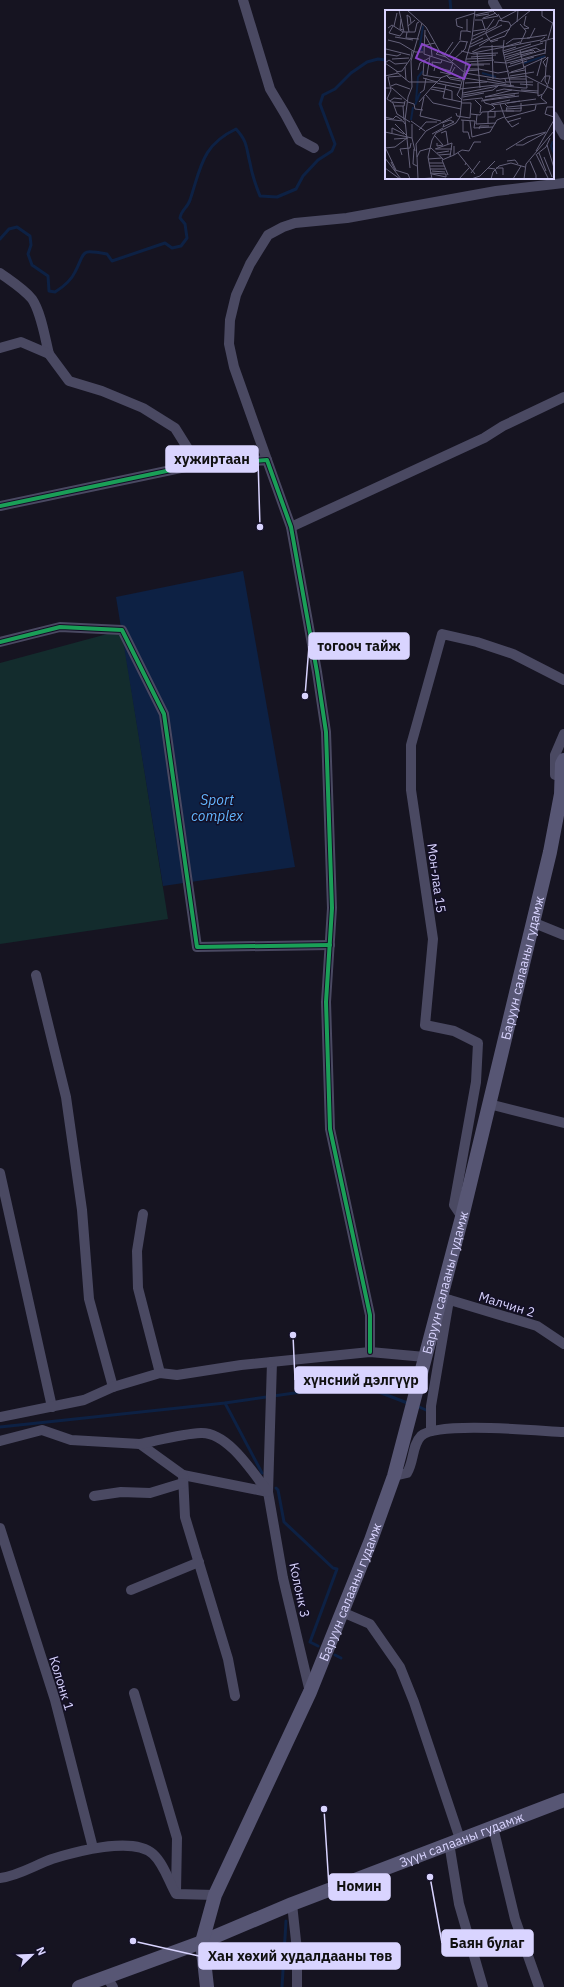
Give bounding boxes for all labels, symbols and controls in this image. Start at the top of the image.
inset map [385,10,554,179]
callout: хужиртаан [166,446,258,472]
text: хужиртаан [174,450,250,468]
callout: тогооч тайж [309,633,409,659]
text: тогооч тайж [317,637,401,655]
water label: Sport complex [191,791,244,825]
street label: Мон-лаа 15 [423,842,450,914]
street label: Баруун салааны гудамж [497,894,548,1042]
street label: Баруун салааны гудамж [418,1209,472,1356]
street label: Малчин 2 [477,1288,537,1321]
callout: хүнсний дэлгүүр [295,1367,427,1393]
text: хүнсний дэлгүүр [303,1371,419,1389]
street label: Баруун салааны гудамж [315,1521,385,1664]
street label: Колонк 3 [285,1561,314,1619]
street label: Колонк 1 [45,1654,78,1713]
street label: Зүүн салааны гудамж [397,1808,526,1871]
callout: Номин [329,1874,390,1900]
text: Номин [336,1877,382,1895]
callout: Баян булаг [442,1930,533,1956]
text: Баян булаг [450,1934,524,1952]
north arrow [12,1935,52,1975]
callout: Хан хөхий худалдааны төв [199,1943,400,1969]
text: N [33,1945,49,1958]
text: Хан хөхий худалдааны төв [208,1947,392,1965]

